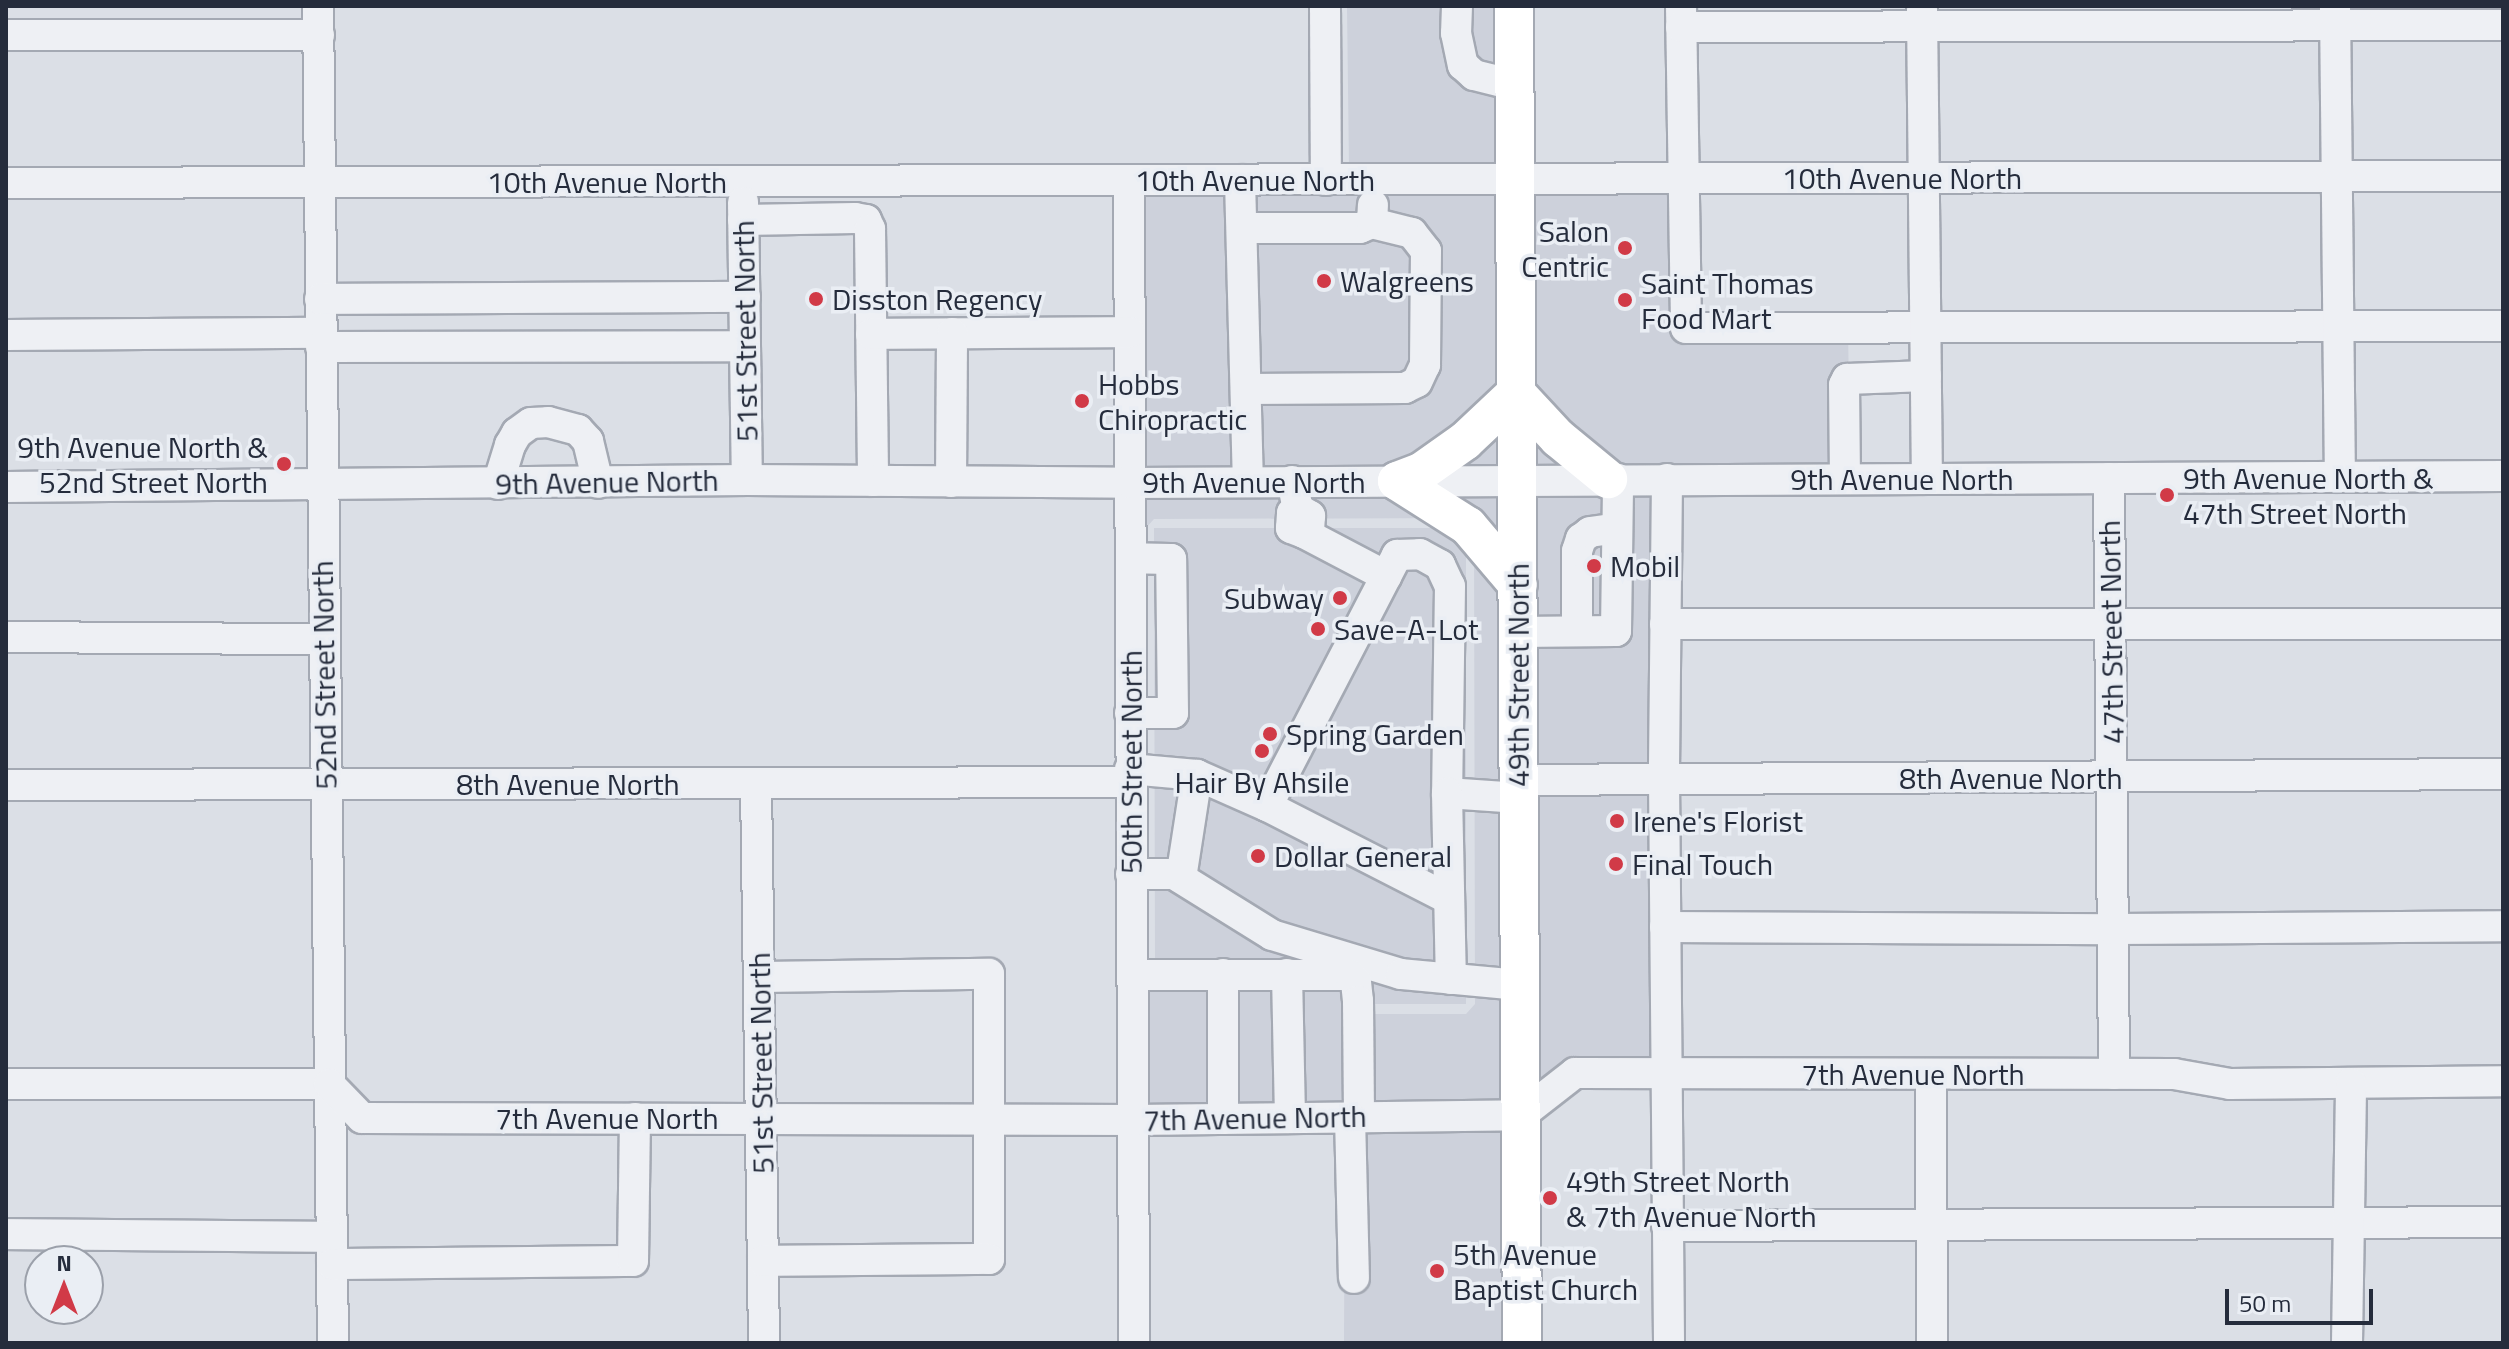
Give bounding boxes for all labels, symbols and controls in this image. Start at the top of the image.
street label: 10th Avenue North [1782,160,2022,196]
street label: 10th Avenue North [1135,162,1375,198]
street label: 10th Avenue North [487,164,727,200]
place label: Salon Centric [1521,213,1609,284]
street label: 51st Street North [725,220,765,442]
marker: Salon Centric [1616,239,1634,257]
place label: Walgreens [1340,263,1474,299]
place label: Saint Thomas Food Mart [1641,265,1814,336]
marker: Walgreens [1315,272,1333,290]
place label: Disston Regency [832,281,1043,317]
marker: Disston Regency [807,290,825,308]
marker: Saint Thomas Food Mart [1616,291,1634,309]
place label: Hobbs Chiropractic [1098,366,1247,436]
marker: Hobbs Chiropractic [1073,392,1091,410]
place label: 9th Avenue North & 52nd Street North [17,429,268,500]
marker: 9th Avenue North & 52nd Street North [275,455,293,473]
place label: 9th Avenue North & 47th Street North [2183,460,2434,530]
street label: 9th Avenue North [1790,461,2014,497]
street label: 9th Avenue North [495,462,719,502]
street label: 9th Avenue North [1142,464,1366,500]
marker: 9th Avenue North & 47th Street North [2158,486,2176,504]
street label: 47th Street North [2091,520,2131,744]
place label: Mobil [1610,548,1680,584]
marker: Mobil [1585,557,1603,575]
street label: 52nd Street North [304,560,344,790]
street label: 49th Street North [1500,563,1536,787]
place label: Subway [1224,580,1324,616]
marker: Subway [1331,589,1349,607]
place label: Save-A-Lot [1334,611,1478,647]
marker: Save-A-Lot [1309,620,1327,638]
street label: 50th Street North [1113,650,1149,874]
place label: Spring Garden [1286,716,1464,752]
marker: Spring Garden [1261,725,1279,743]
marker: Hair By Ahsile [1253,742,1271,760]
street label: 8th Avenue North [1899,760,2123,796]
place label: Hair By Ahsile [1175,764,1349,800]
street label: 8th Avenue North [456,766,680,802]
place label: Irene's Florist [1633,803,1803,839]
marker: Irene's Florist [1608,812,1626,830]
place label: Dollar General [1274,838,1452,874]
place label: Final Touch [1632,846,1773,882]
marker: Dollar General [1249,847,1267,865]
marker: Final Touch [1607,855,1625,873]
street label: 51st Street North [741,952,781,1174]
street label: 7th Avenue North [1801,1056,2025,1092]
street label: 7th Avenue North [1143,1098,1367,1138]
street label: 7th Avenue North [495,1100,719,1136]
place label: 49th Street North & 7th Avenue North [1566,1163,1817,1234]
marker: 49th Street North & 7th Avenue North [1541,1189,1559,1207]
place label: 5th Avenue Baptist Church [1453,1236,1638,1306]
north arrow [24,1245,104,1325]
text: N [56,1246,72,1280]
marker: 5th Avenue Baptist Church [1428,1262,1446,1280]
scale bar [2229,1273,2377,1323]
text: 50 m [2239,1285,2291,1321]

